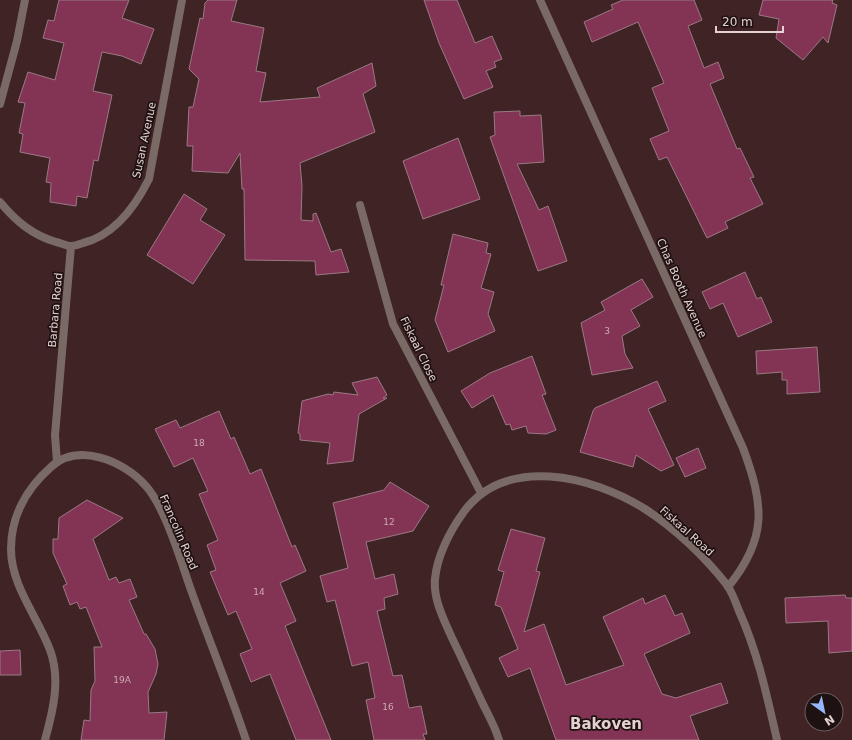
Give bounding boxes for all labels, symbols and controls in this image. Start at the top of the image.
scale bar [716,8,783,34]
text: 20 m [722,15,753,29]
street label: Susan Avenue [130,100,159,179]
street label: Chas Booth Avenue [654,237,709,340]
street label: Barbara Road [46,272,65,348]
street label: Fiskaal Close [397,315,440,384]
house number: 3 [604,326,610,336]
house number: 18 [193,438,205,448]
street label: Francolin Road [157,492,200,572]
street label: Fiskaal Road [657,504,716,559]
house number: 12 [383,517,395,527]
house number: 14 [253,587,265,597]
house number: 19A [113,675,132,685]
north arrow [804,692,844,732]
house number: 16 [382,702,394,712]
text: N [822,712,837,728]
district label: Bakoven [570,715,642,733]

